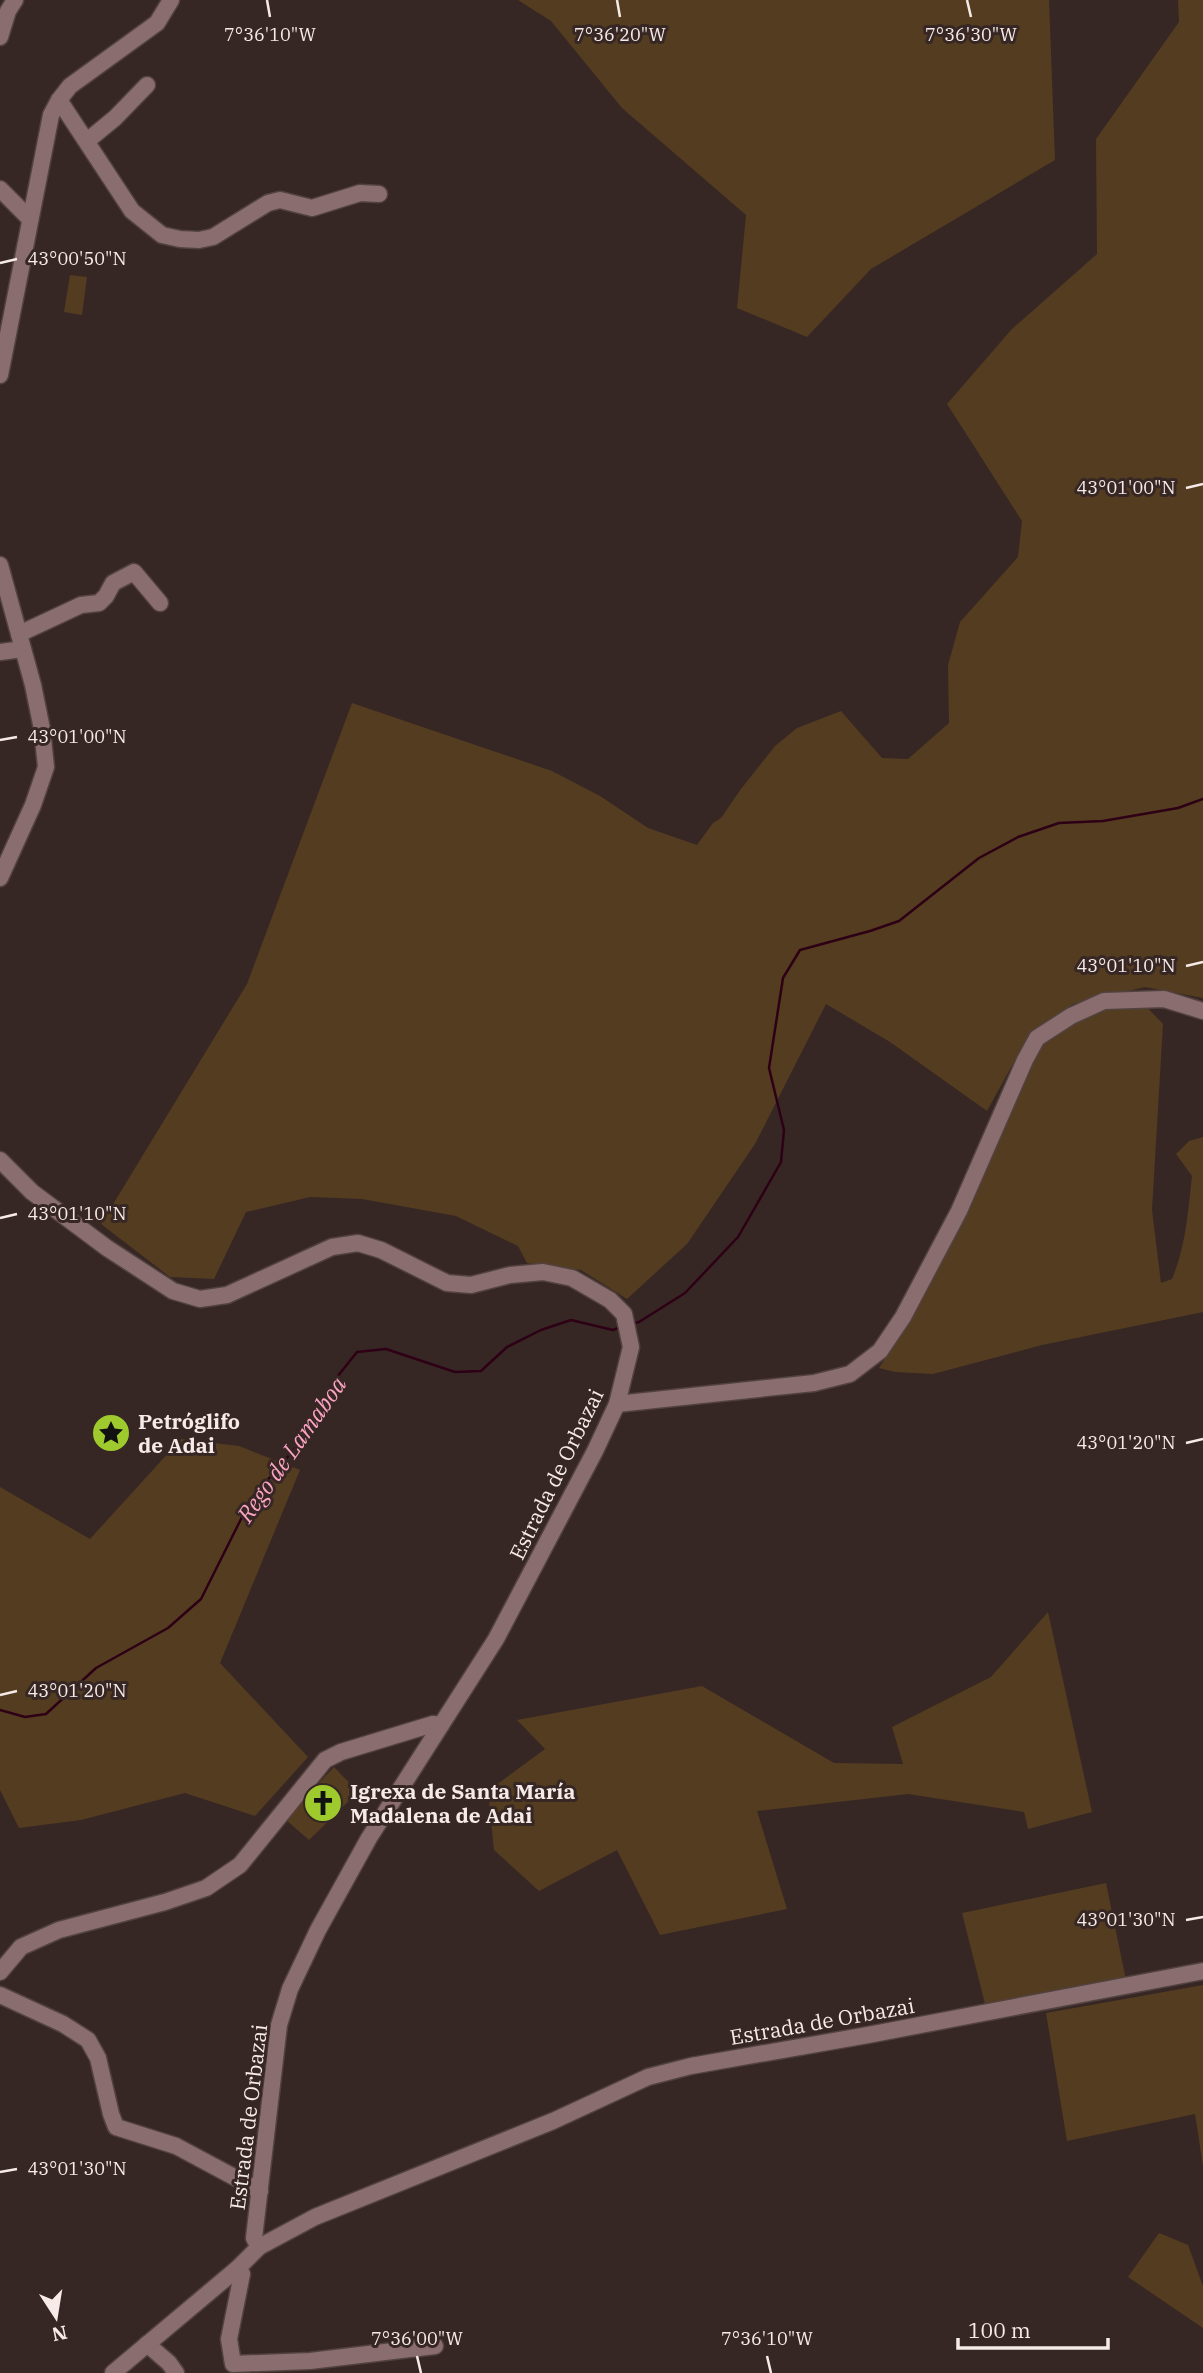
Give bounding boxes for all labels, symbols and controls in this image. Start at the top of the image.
text: 7°36'10"W [224,23,317,46]
text: 7°36'20"W [574,23,667,46]
text: 7°36'30"W [925,23,1018,46]
text: 43°00'50"N [28,247,127,270]
text: 43°01'00"N [1077,476,1176,499]
text: 43°01'00"N [28,725,127,748]
text: 43°01'10"N [1077,954,1176,977]
text: 43°01'10"N [28,1202,127,1225]
water label: Rego de Lamaboa [229,1370,353,1529]
street label: Estrada de Orbazai [502,1384,610,1564]
place label: Petróglifo de Adai [138,1407,240,1459]
place icon: Petróglifo de Adai [90,1412,132,1454]
text: 43°01'20"N [1077,1431,1176,1454]
text: 43°01'20"N [28,1679,127,1702]
place label: Igrexa de Santa María Madalena de Adai [350,1777,575,1829]
church icon: Igrexa de Santa María Madalena de Adai [302,1782,344,1824]
text: 43°01'30"N [1077,1908,1176,1931]
street label: Estrada de Orbazai [727,1991,917,2051]
street label: Estrada de Orbazai [223,2022,273,2212]
text: 43°01'30"N [28,2157,127,2180]
north arrow [21,2282,91,2352]
scale bar [958,2306,1108,2350]
text: 100 m [968,2316,1031,2344]
text: N [50,2320,69,2347]
text: 7°36'00"W [371,2327,464,2350]
text: 7°36'10"W [721,2327,814,2350]

